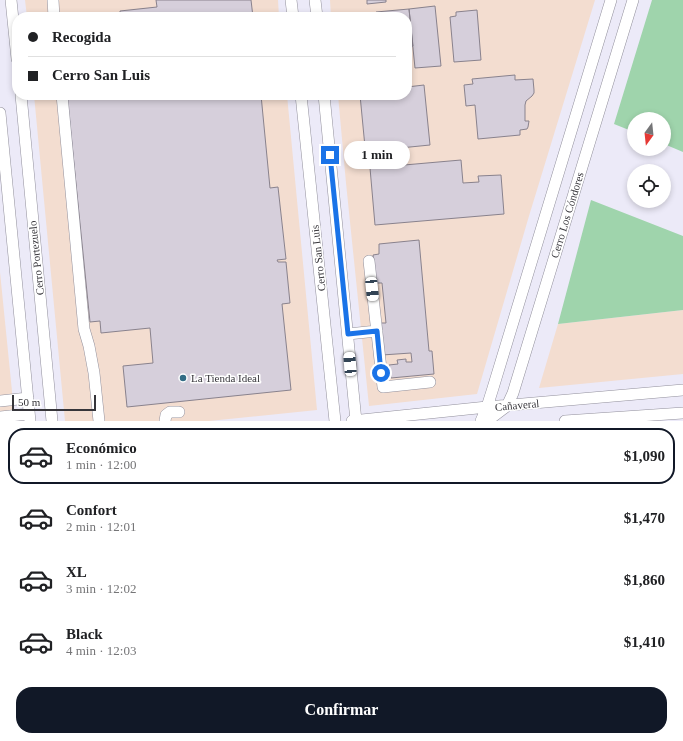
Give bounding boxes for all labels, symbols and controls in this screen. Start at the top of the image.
text: Recogida [52,29,111,45]
text: Cerro San Luis [52,67,150,83]
north arrow [627,112,671,156]
map controls [627,112,671,208]
callout: 1 min [344,141,410,169]
route end [321,146,339,164]
text: 1 min [361,147,393,162]
button: locate [627,164,671,208]
street label: Cerro Los Cóndores [548,171,586,259]
street label: Cerro Portezuelo [26,220,46,296]
street label: Cerro San Luis [309,224,327,292]
car [365,276,379,302]
car [343,352,357,376]
route start [372,364,390,382]
place label: La Tienda Ideal [191,372,260,384]
marker: La Tienda Ideal [178,373,188,383]
scale bar [12,393,96,412]
text: 50 m [18,396,40,408]
street label: Cañaveral [494,397,540,413]
icon: car [18,438,54,474]
text: Económico [66,440,137,456]
text: $1,090 [624,448,665,464]
text: 1 min · 12:00 [66,457,136,472]
icon: car [18,500,54,536]
text: Confort [66,502,117,518]
text: $1,470 [624,510,665,526]
text: 2 min · 12:01 [66,519,136,534]
icon: car [18,562,54,598]
text: XL [66,564,87,580]
text: $1,860 [624,572,665,588]
text: 3 min · 12:02 [66,581,136,596]
icon: car [18,624,54,660]
text: Black [66,626,103,642]
text: $1,410 [624,634,665,650]
text: 4 min · 12:03 [66,643,136,658]
button: Confirmar [16,687,667,733]

